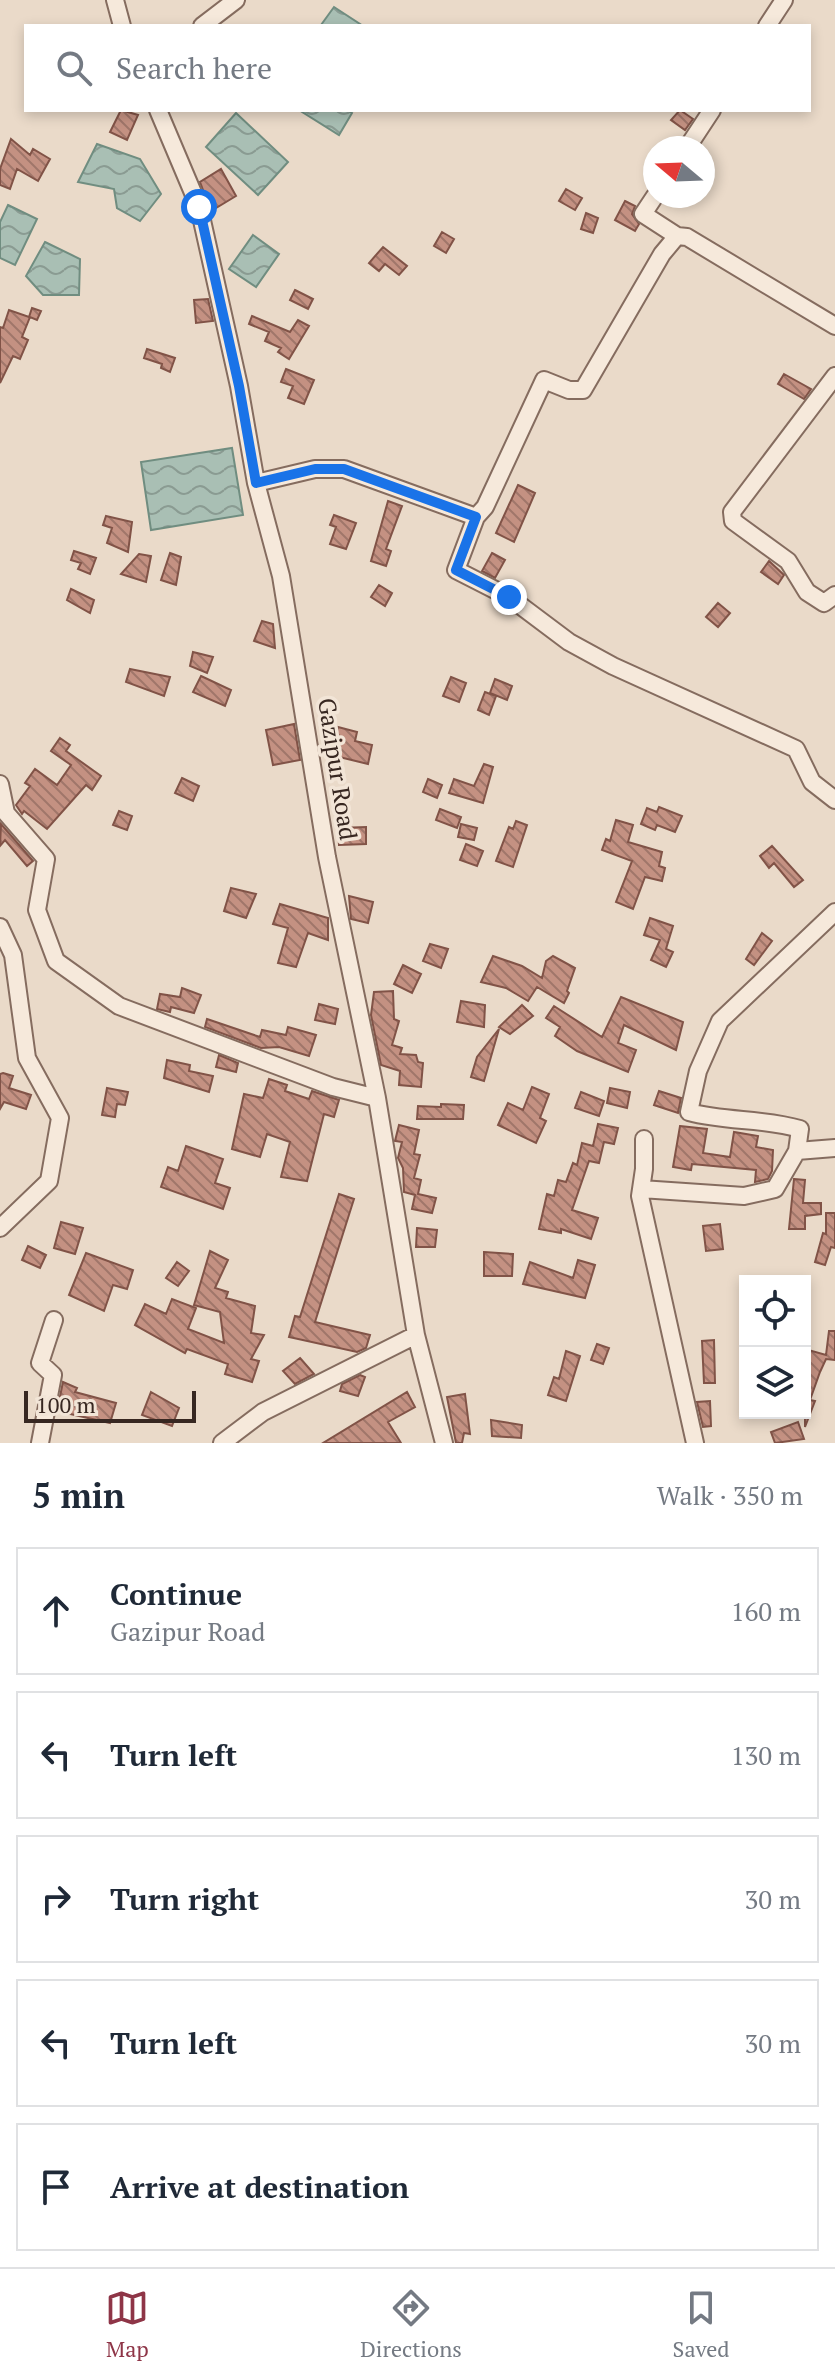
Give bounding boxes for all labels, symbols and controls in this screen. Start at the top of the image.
search box [24,24,811,112]
icon: search [52,46,96,90]
text: Search here [116,48,272,88]
north arrow [643,136,715,208]
route start [181,189,217,225]
route end [491,579,527,615]
street label: Gazipur Road [311,696,365,842]
map controls [739,1275,811,1419]
button: locate [739,1275,811,1347]
button: layers [739,1347,811,1419]
scale bar [24,1387,196,1423]
text: 100 m [36,1390,96,1419]
text: 5 min [32,1473,125,1518]
text: Walk · 350 m [657,1478,803,1512]
text: Continue [110,1574,242,1614]
icon: ahead [34,1589,78,1633]
text: 160 m [731,1594,801,1628]
text: Gazipur Road [110,1614,265,1648]
icon: left [34,1733,78,1777]
text: Turn left [110,1735,237,1775]
text: 130 m [731,1738,801,1772]
icon: right [34,1877,78,1921]
text: Turn right [110,1879,259,1919]
text: 30 m [745,1882,801,1916]
icon: left [34,2021,78,2065]
text: Turn left [110,2023,237,2063]
text: 30 m [745,2026,801,2060]
icon: arrive [34,2165,78,2209]
text: Arrive at destination [110,2167,409,2207]
tab: Map [105,2286,149,2363]
tab: Directions [360,2286,462,2363]
tab: Saved [673,2286,730,2363]

